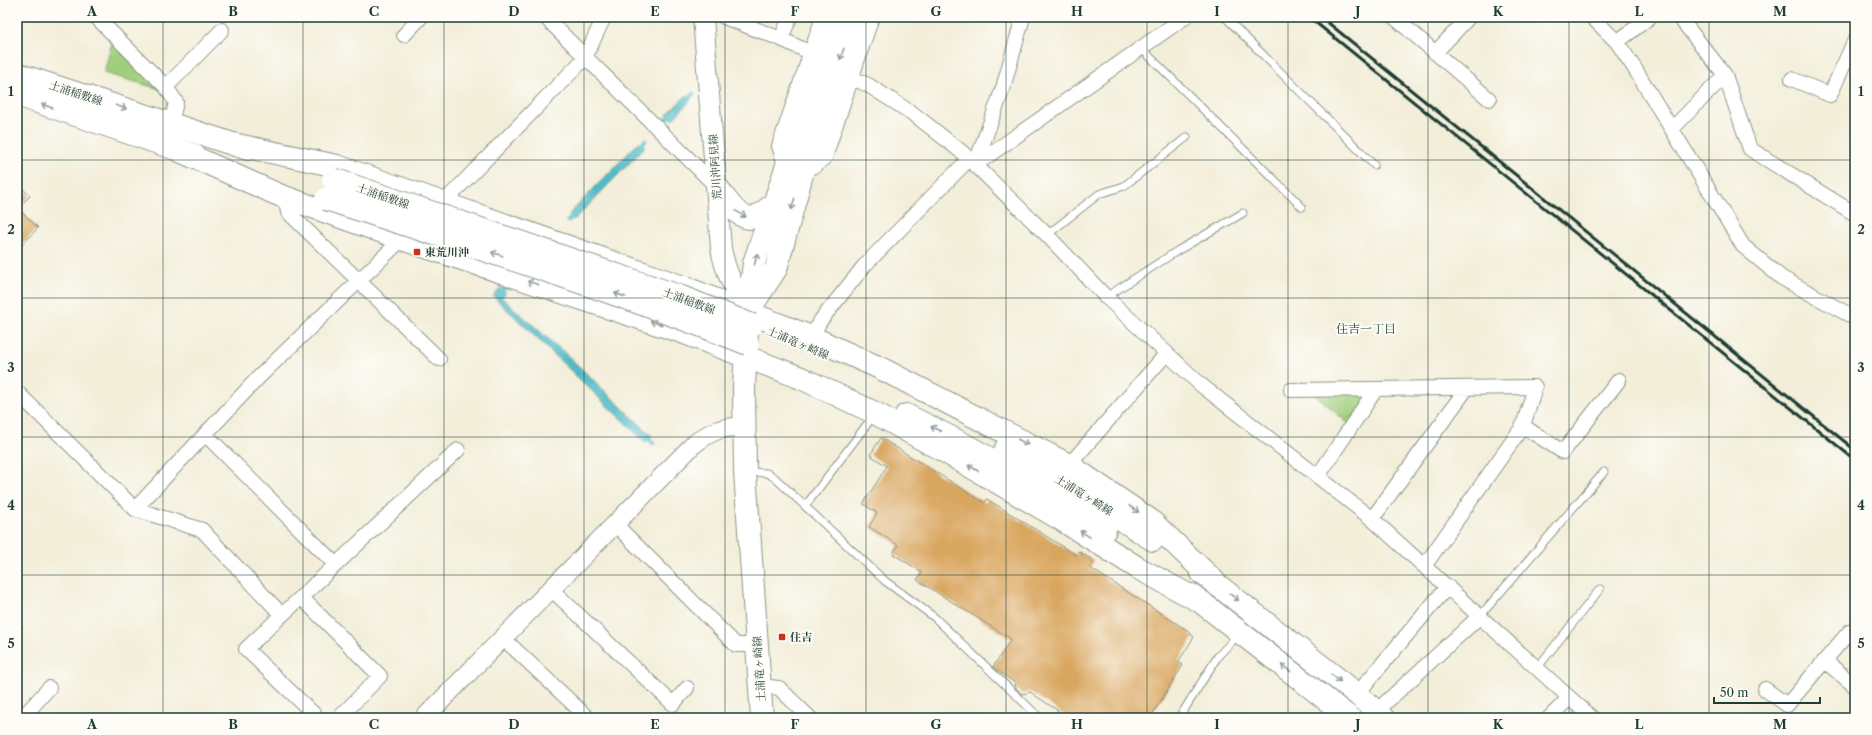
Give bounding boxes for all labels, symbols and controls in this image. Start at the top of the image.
text: A [86,3,98,19]
text: B [228,3,238,19]
text: C [369,3,379,19]
text: D [508,3,520,19]
text: E [650,3,660,19]
text: F [791,3,800,19]
text: G [930,3,942,19]
text: H [1071,3,1083,19]
text: I [1214,3,1220,19]
text: J [1353,3,1361,19]
text: K [1493,3,1504,19]
text: L [1635,3,1644,19]
text: M [1773,3,1787,19]
one-way arrow [838,47,845,60]
street label: 土浦稲敷線 [48,78,104,108]
text: 1 [8,83,14,99]
text: 1 [1858,83,1864,99]
one-way arrow [41,101,53,109]
one-way arrow [114,104,126,112]
street label: 荒川沖阿見線 [706,134,724,200]
street label: 土浦稲敷線 [355,180,411,212]
one-way arrow [789,198,796,211]
one-way arrow [735,209,746,218]
text: 2 [7,221,15,237]
text: 2 [1857,221,1865,237]
place label: 東荒川沖 [425,245,469,259]
marker: 東荒川沖 [412,247,422,257]
one-way arrow [490,250,503,257]
one-way arrow [753,253,760,266]
one-way arrow [527,278,539,286]
street label: 土浦稲敷線 [661,285,717,317]
one-way arrow [614,291,626,299]
one-way arrow [650,319,662,327]
district label: 住吉一丁目 [1336,321,1396,336]
street label: 土浦竜ヶ崎線 [765,324,831,362]
text: 3 [7,359,15,375]
text: 3 [1857,359,1865,375]
one-way arrow [931,425,943,432]
one-way arrow [1017,438,1029,446]
one-way arrow [967,464,979,472]
street label: 土浦竜ヶ崎線 [1052,472,1116,518]
text: 4 [7,497,15,513]
text: 4 [1857,497,1865,513]
one-way arrow [1129,505,1140,513]
one-way arrow [1080,530,1091,538]
one-way arrow [1229,593,1240,602]
place label: 住吉 [790,630,812,644]
marker: 住吉 [777,632,787,642]
text: 5 [7,635,15,651]
text: 5 [1857,635,1865,651]
street label: 土浦竜ヶ崎線 [750,636,768,702]
one-way arrow [1281,664,1292,672]
one-way arrow [1331,674,1342,682]
scale bar [1714,679,1820,705]
text: 50 m [1720,685,1749,700]
text: A [86,716,98,732]
text: B [228,716,238,732]
text: C [369,716,379,732]
text: D [508,716,520,732]
text: E [650,716,660,732]
text: F [791,716,800,732]
text: G [930,716,942,732]
text: H [1071,716,1083,732]
text: I [1214,716,1220,732]
text: J [1353,716,1361,732]
text: K [1493,716,1504,732]
text: L [1635,716,1644,732]
text: M [1773,716,1787,732]

